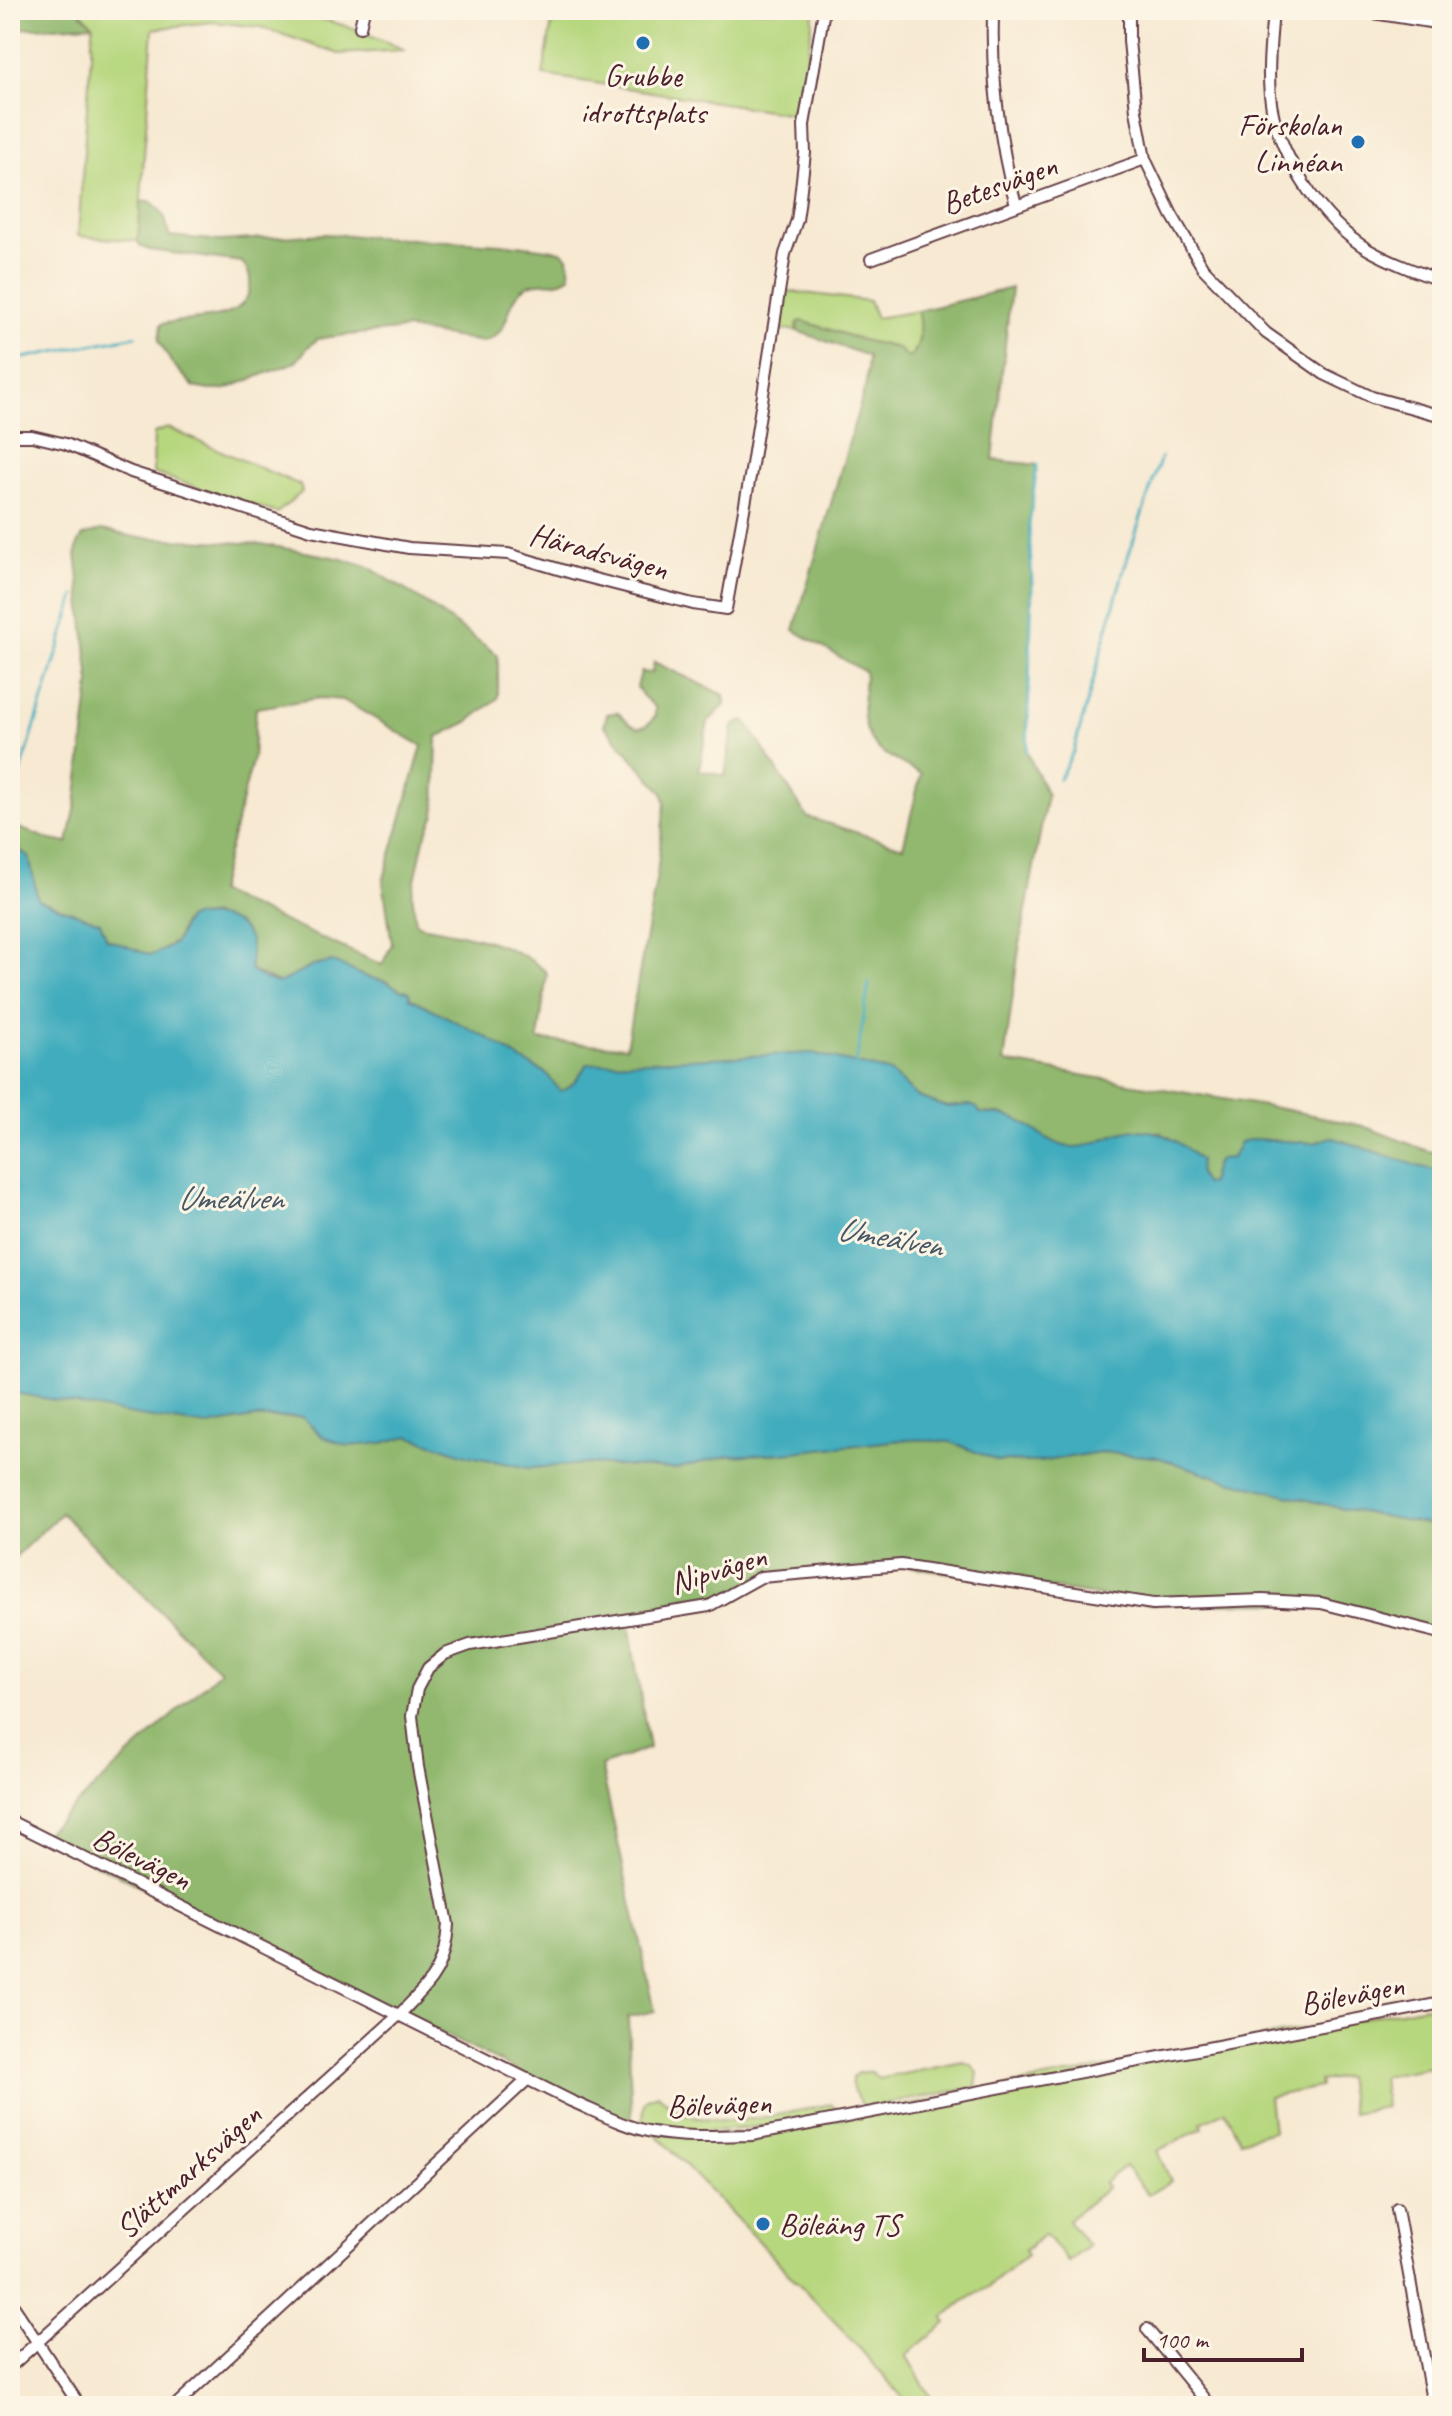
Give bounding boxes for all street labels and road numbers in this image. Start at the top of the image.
street label: Betesvägen [936,145,1063,224]
street label: Häradsvägen [525,513,673,590]
street label: Nipvägen [665,1535,772,1603]
street label: Bölevägen [86,1817,198,1900]
street label: Bölevägen [1297,1964,1408,2025]
street label: Bölevägen [666,2082,773,2127]
street label: Slättmarksvägen [106,2094,271,2248]

